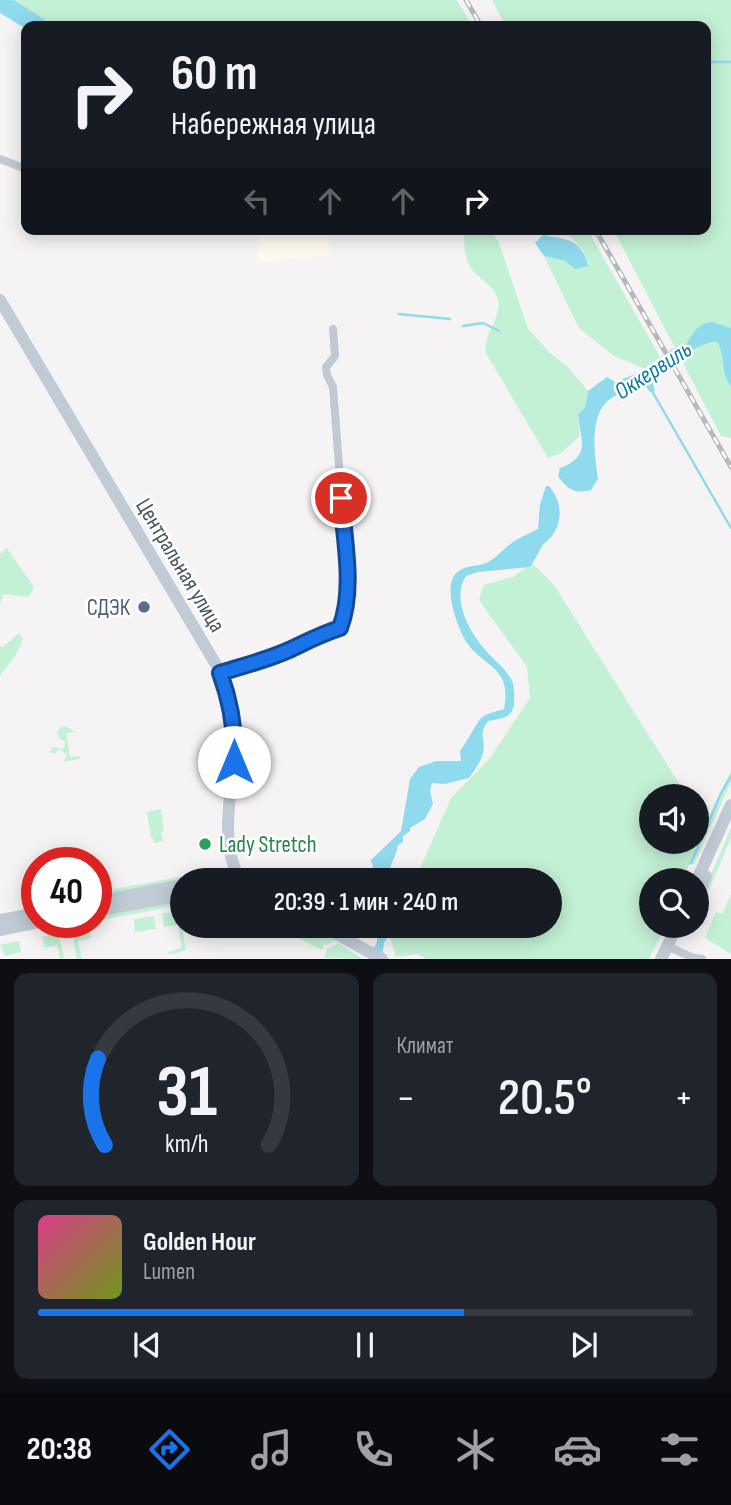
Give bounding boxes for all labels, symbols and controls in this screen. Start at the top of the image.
text: 60 m [171,45,258,104]
icon: right [56,49,147,140]
text: Набережная улица [171,105,376,144]
icon: left [238,182,276,220]
icon: ahead [311,182,349,220]
icon: ahead [384,182,422,220]
icon: right [457,182,495,220]
water label: Оккервиль [609,335,697,406]
pin [311,468,371,528]
icon: arrive [322,479,360,517]
street label: Центральная улица [129,494,231,638]
place label: СДЭК [87,594,131,622]
marker: СДЭК [136,599,152,615]
position arrow [197,725,271,799]
map controls [639,784,709,938]
button: sound [639,784,709,854]
place label: Lady Stretch [219,831,317,859]
marker: Lady Stretch [197,836,213,852]
speed limit sign: 40 [21,847,112,938]
button: search [639,868,709,938]
text: 20:39 · 1 мин · 240 m [274,887,458,918]
text: Климат [397,1032,454,1060]
text: 31 [156,1050,217,1138]
text: 20.5° [498,1067,592,1130]
text: − [397,1076,415,1121]
text: + [674,1076,693,1121]
text: km/h [165,1129,208,1160]
text: Golden Hour [143,1227,256,1258]
text: Lumen [143,1258,195,1286]
icon: previous [128,1326,166,1364]
icon: pause [346,1326,384,1364]
icon: next [565,1326,603,1364]
icon: directions [145,1425,194,1474]
icon: music [247,1425,296,1474]
icon: phone [349,1425,398,1474]
icon: climate [451,1425,500,1474]
icon: car [553,1425,602,1474]
icon: filters [655,1425,704,1474]
text: 20:38 [27,1430,92,1469]

